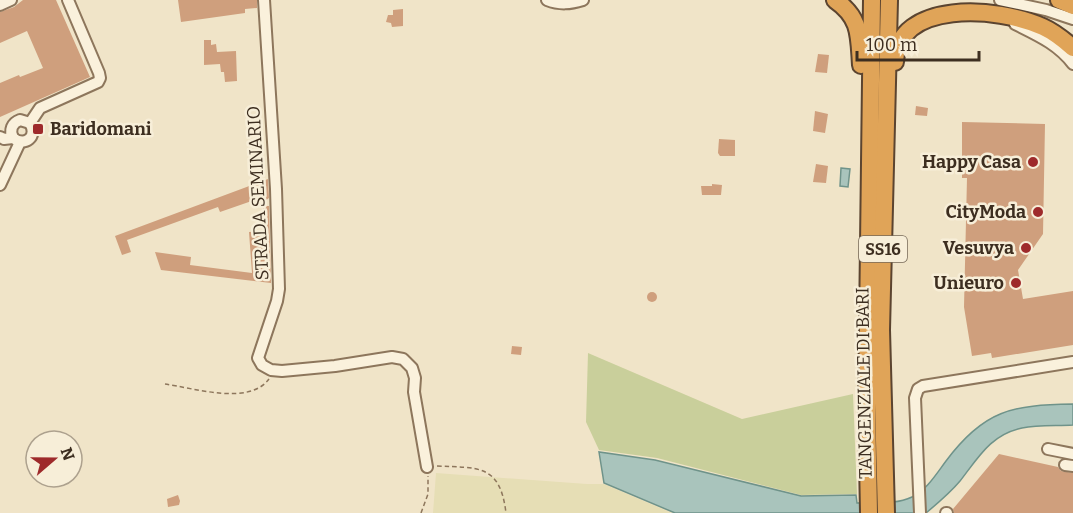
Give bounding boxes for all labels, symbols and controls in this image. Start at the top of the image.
scale bar [857,24,978,62]
text: 100 m [866,34,917,56]
street label: STRADA SEMINARIO [242,105,274,281]
place label: Baridomani [50,118,152,140]
marker: Baridomani [31,122,45,136]
place label: Happy Casa [922,151,1021,173]
marker: Happy Casa [1026,155,1040,169]
place label: CityModa [945,201,1026,223]
marker: CityModa [1031,205,1045,219]
road number: SS16 [859,236,907,262]
place label: Vesuvya [943,237,1014,259]
marker: Vesuvya [1019,241,1033,255]
place label: Unieuro [934,272,1004,294]
marker: Unieuro [1009,276,1023,290]
street label: TANGENZIALE DI BARI [851,287,877,479]
north arrow [24,429,84,489]
text: N [57,445,79,463]

